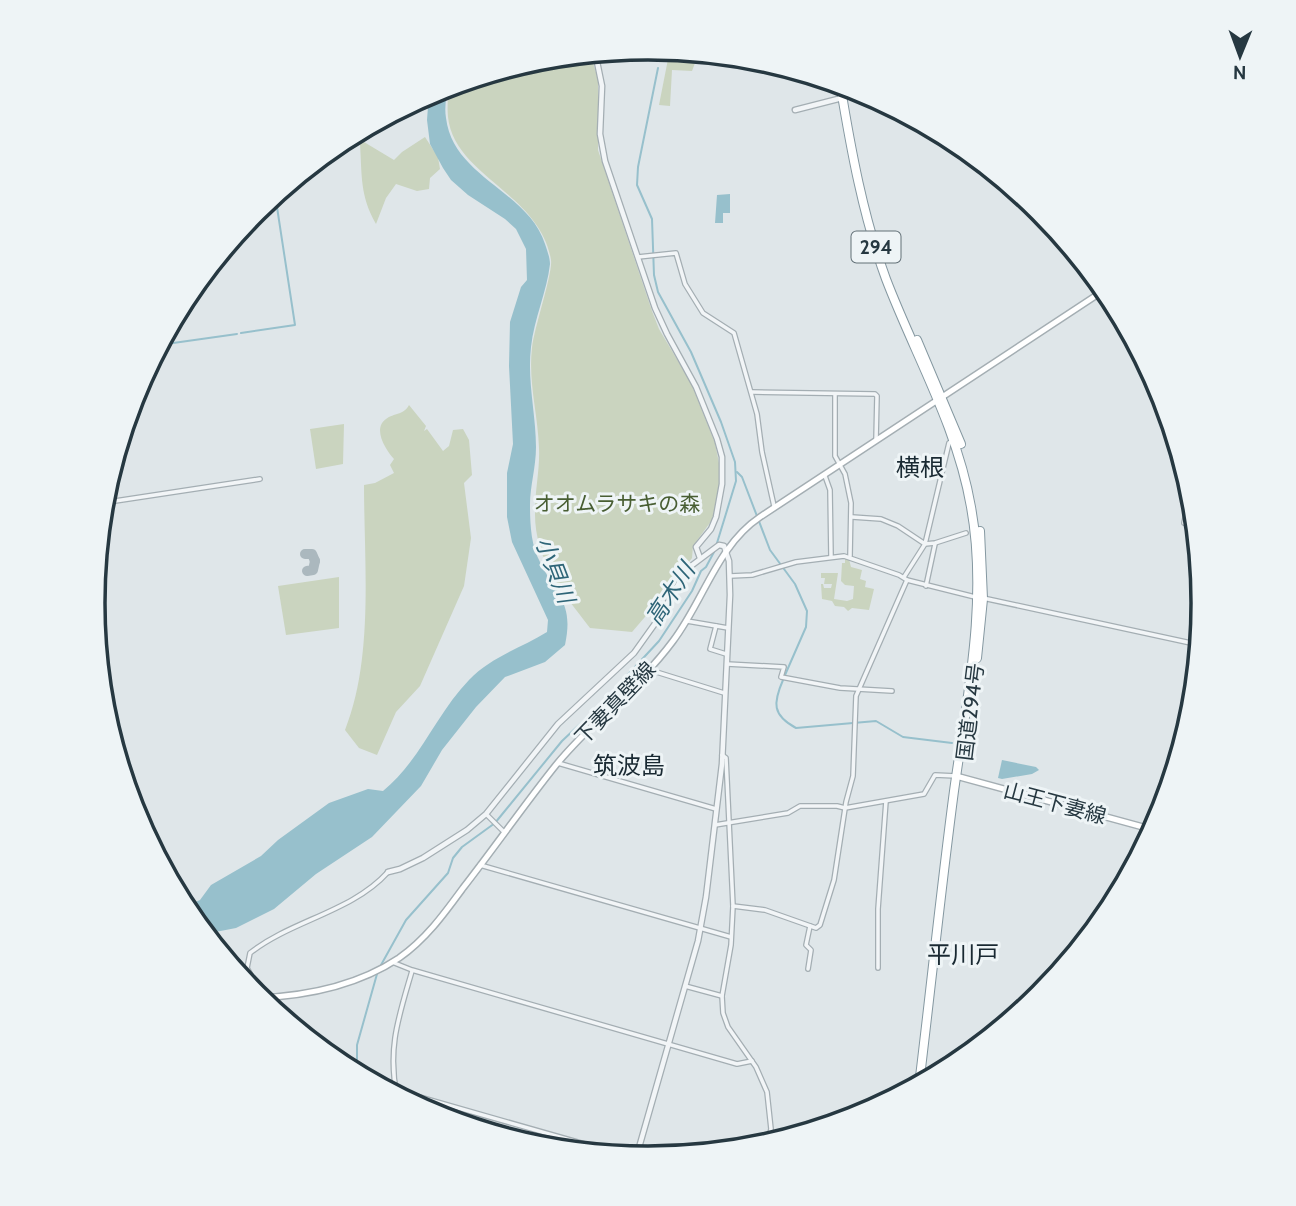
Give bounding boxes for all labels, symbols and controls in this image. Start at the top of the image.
north arrow [1205,21,1275,91]
text: N [1233,61,1247,84]
road number: 294 [852,232,900,262]
district label: 横根 [896,453,944,482]
park label: オオムラサキの森 [534,491,700,516]
water label: 小貝川 [530,533,582,610]
water label: 高木川 [639,555,702,631]
street label: 下妻真壁線 [570,657,660,749]
street label: 国道294号 [952,662,988,762]
district label: 筑波島 [593,751,665,780]
street label: 山王下妻線 [1001,777,1109,829]
district label: 平川戸 [927,940,999,969]

